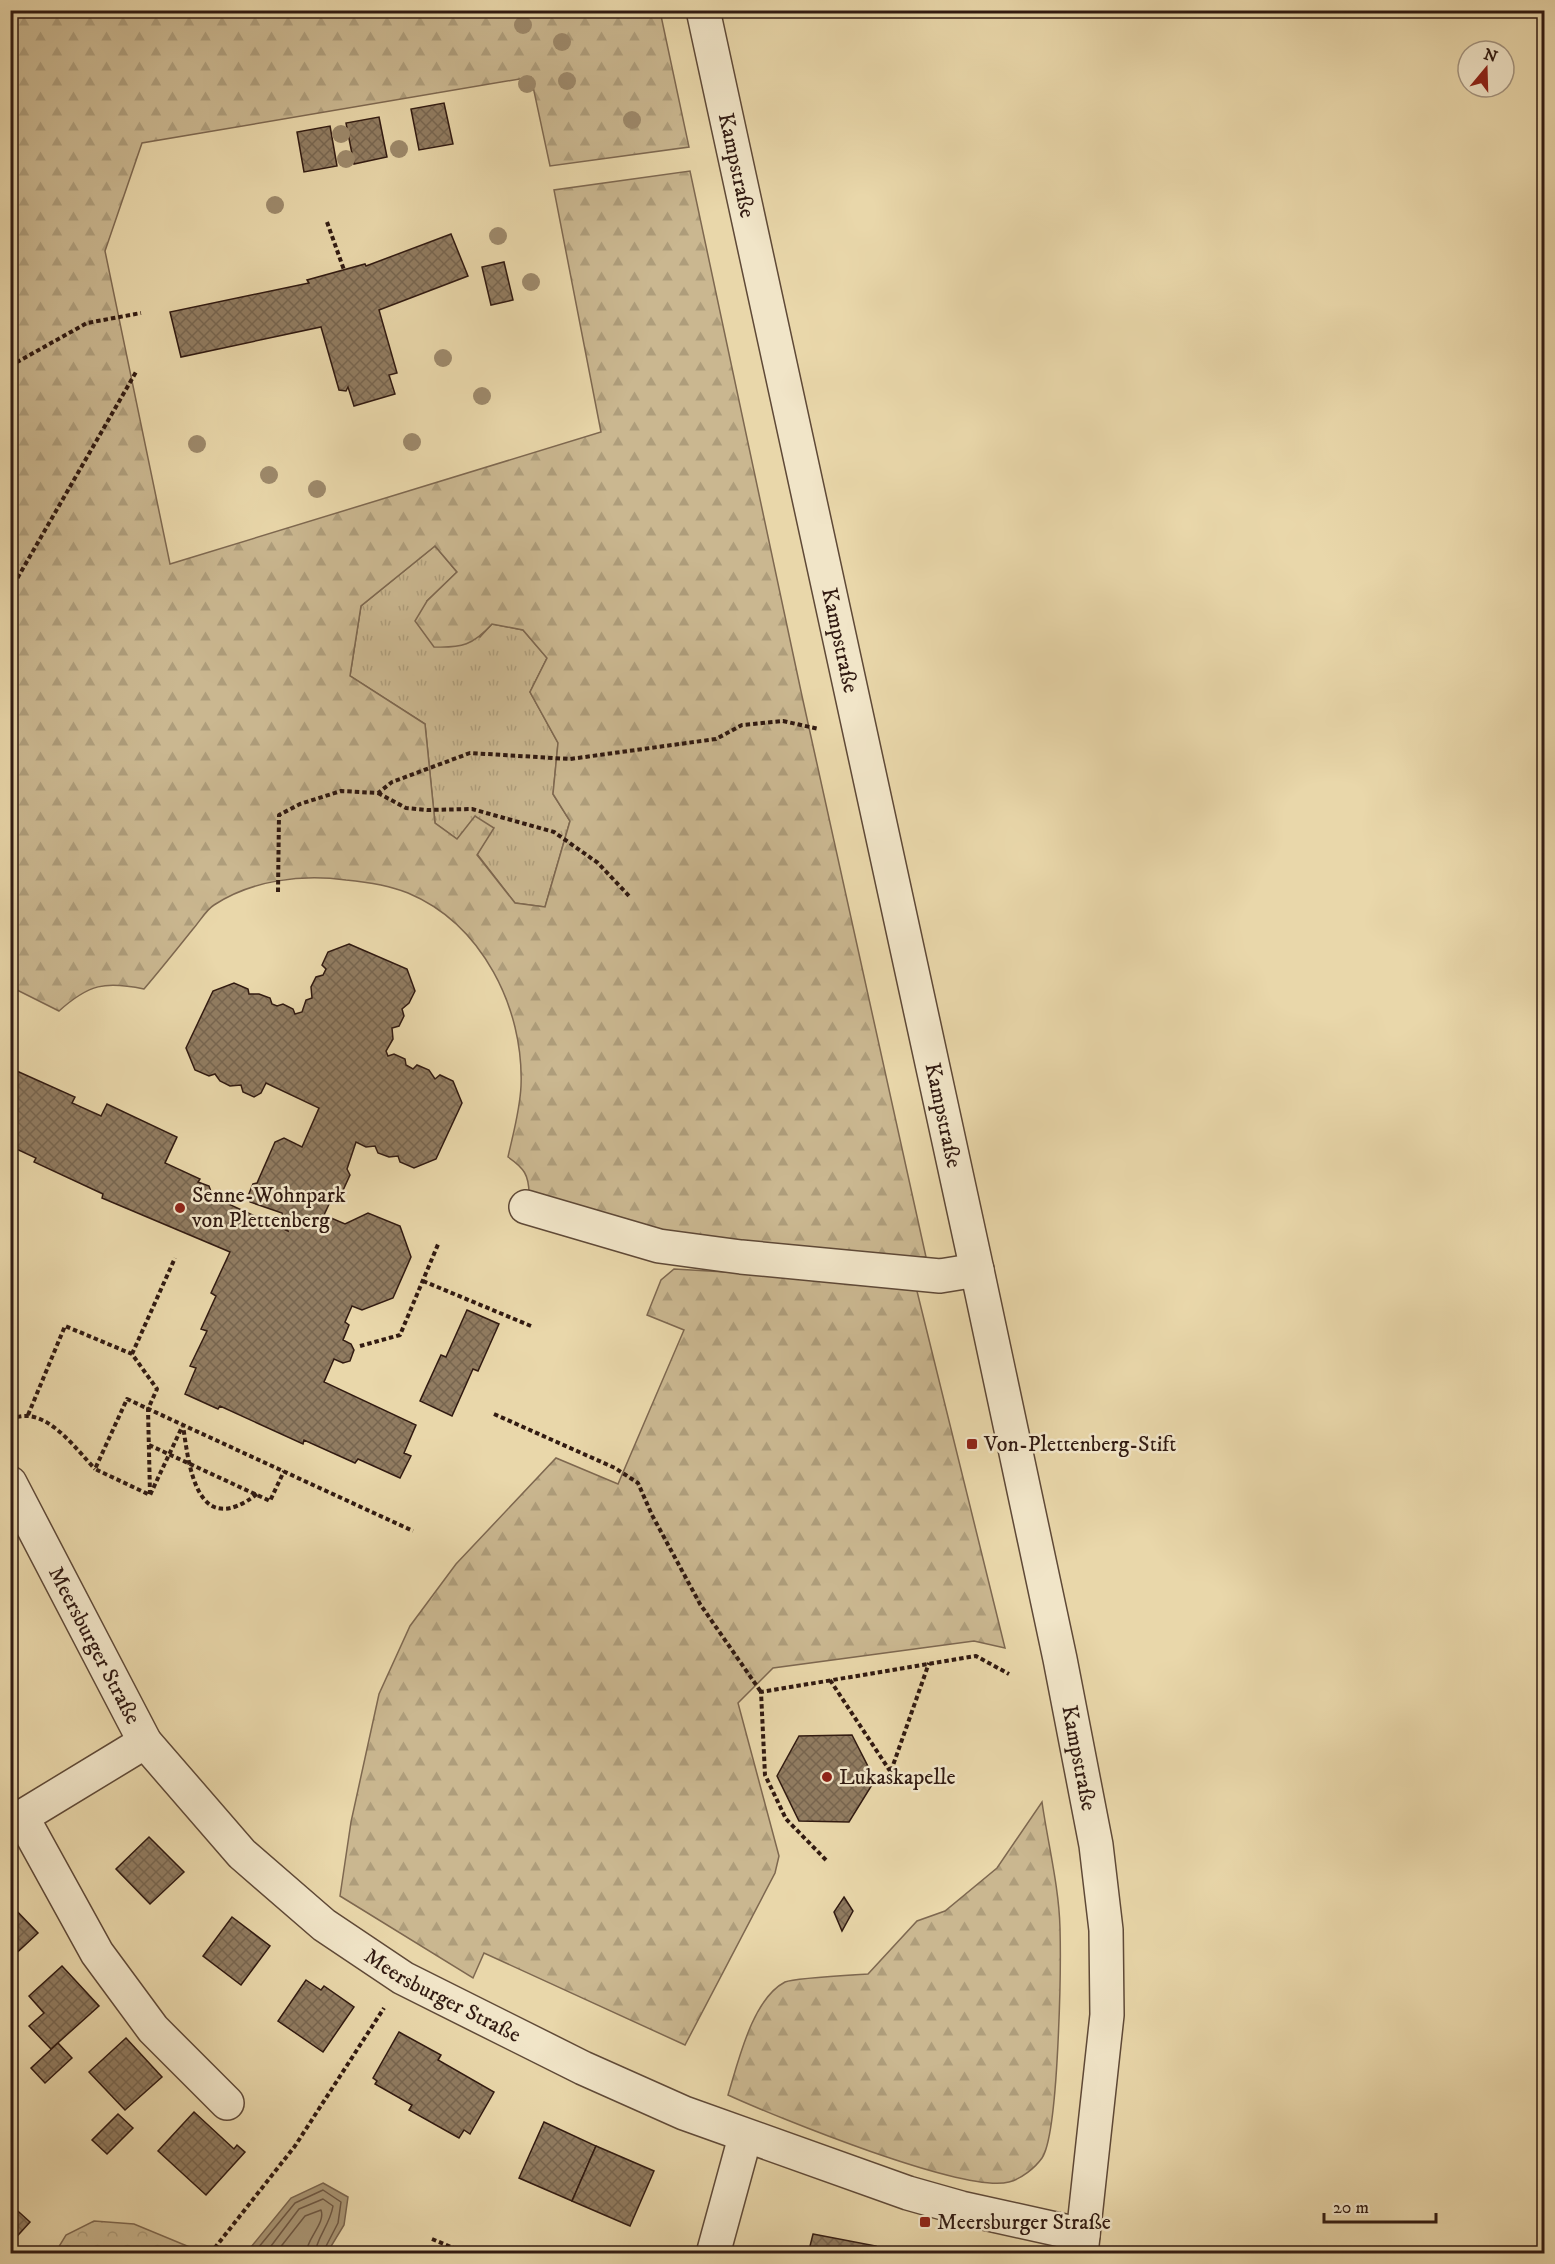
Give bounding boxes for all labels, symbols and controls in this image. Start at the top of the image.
north arrow [1456,39,1516,99]
text: N [1481,44,1500,67]
street label: Kampstraße [712,110,761,220]
street label: Kampstraße [816,585,865,695]
street label: Kampstraße [919,1060,968,1170]
place label: Senne-Wohnpark von Plettenberg [191,1182,346,1234]
marker: Senne-Wohnpark von Plettenberg [173,1201,187,1215]
place label: Von-Plettenberg-Stift [983,1431,1176,1458]
marker: Von-Plettenberg-Stift [965,1437,979,1451]
street label: Meersburger Straße [42,1562,147,1729]
street label: Kampstraße [1056,1703,1103,1813]
place label: Lukaskapelle [839,1764,956,1791]
marker: Lukaskapelle [820,1770,834,1784]
street label: Meersburger Straße [359,1942,525,2048]
scale bar [1324,2186,1436,2224]
text: 20 m [1333,2197,1369,2219]
place label: Meersburger Straße [937,2209,1111,2236]
marker: Meersburger Straße [918,2215,932,2229]

